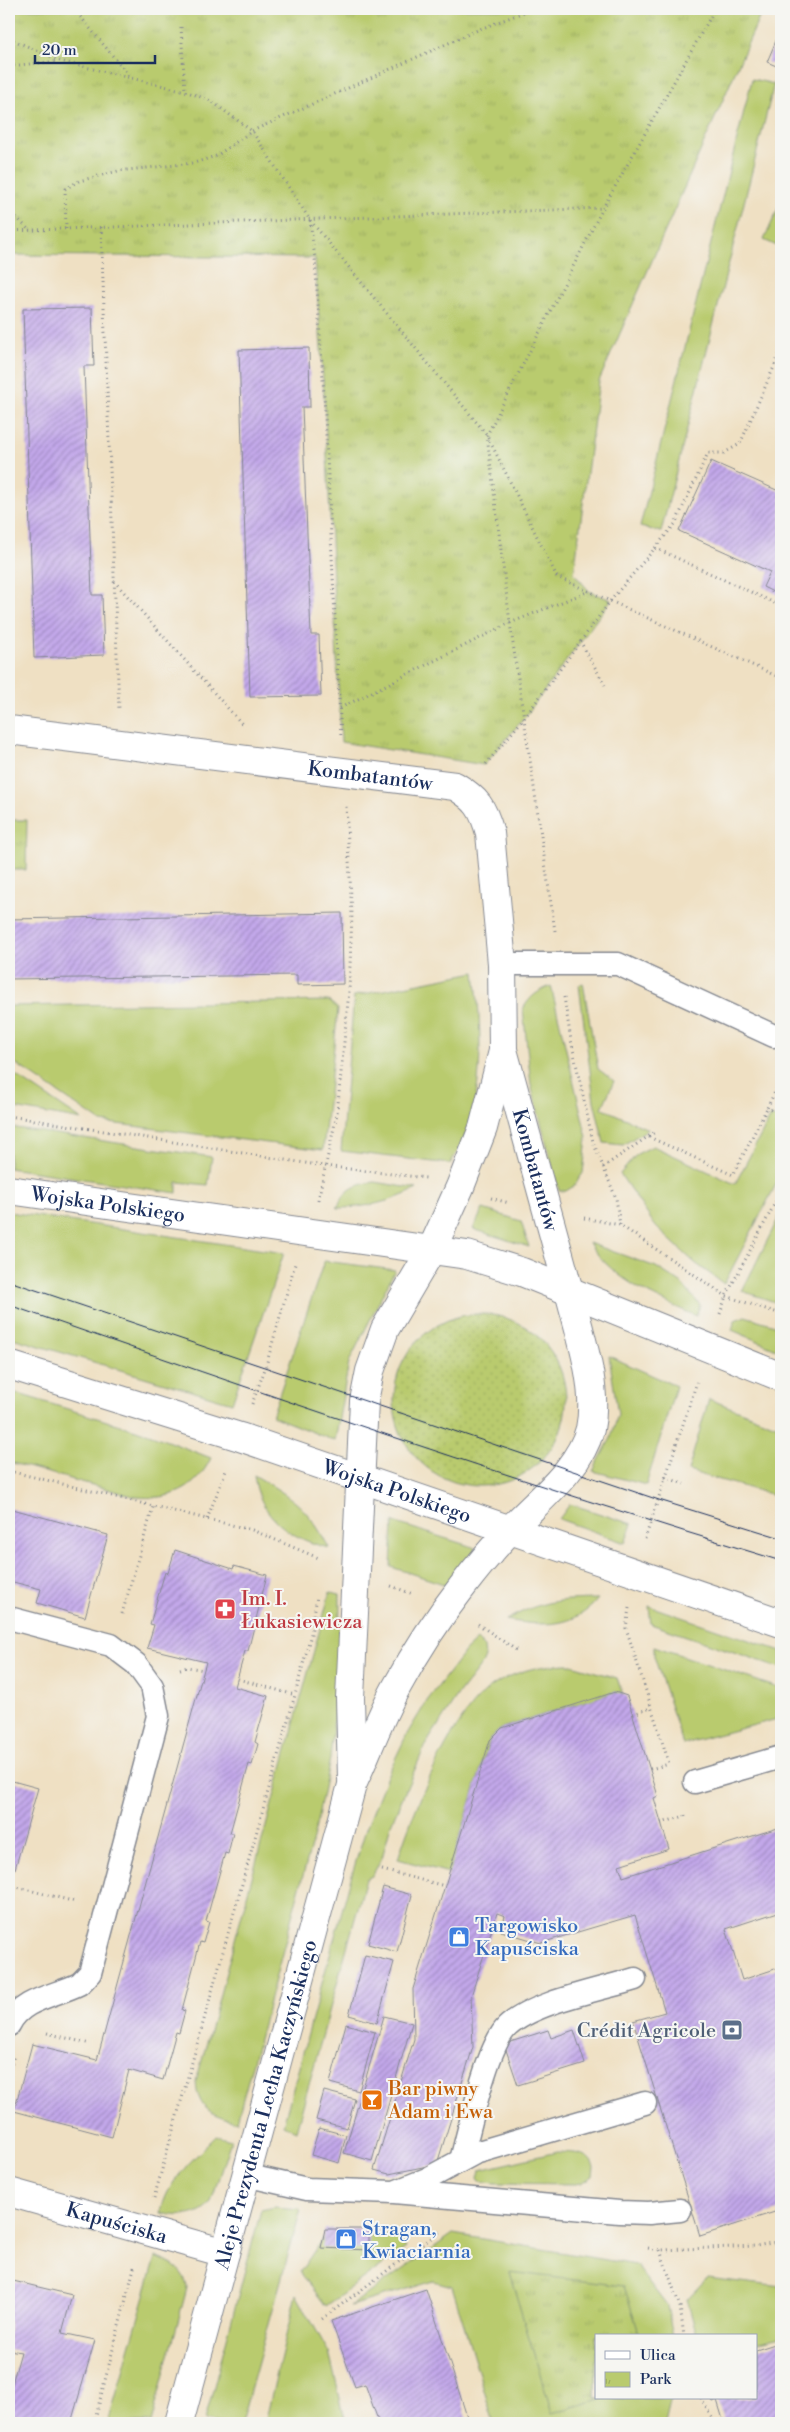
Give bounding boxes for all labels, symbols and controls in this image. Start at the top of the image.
scale bar [35,32,155,64]
text: 20 m [42,41,77,60]
street label: Kombatantów [306,757,435,797]
street label: Kombatantów [506,1106,563,1235]
street label: Wojska Polskiego [28,1182,187,1229]
street label: Wojska Polskiego [318,1455,474,1530]
place label: Im. I. Łukasiewicza [241,1587,363,1635]
pharmacy icon: Im. I. Łukasiewicza [213,1597,237,1621]
place label: Targowisko Kapuściska [475,1914,580,1962]
shop icon: Targowisko Kapuściska [447,1925,471,1949]
street label: Aleje Prezydenta Lecha Kaczyńskiego [210,1937,323,2274]
bank icon: Crédit Agricole [720,2018,744,2042]
place label: Crédit Agricole [577,2019,716,2044]
place label: Bar piwny Adam i Ewa [387,2077,494,2125]
bar icon: Bar piwny Adam i Ewa [360,2088,384,2112]
street label: Kapuściska [63,2198,171,2250]
place label: Stragan, Kwiaciarnia [362,2217,472,2265]
shop icon: Stragan, Kwiaciarnia [334,2227,358,2251]
legend [595,2334,758,2400]
text: Ulica [640,2346,676,2365]
text: Park [640,2370,672,2389]

